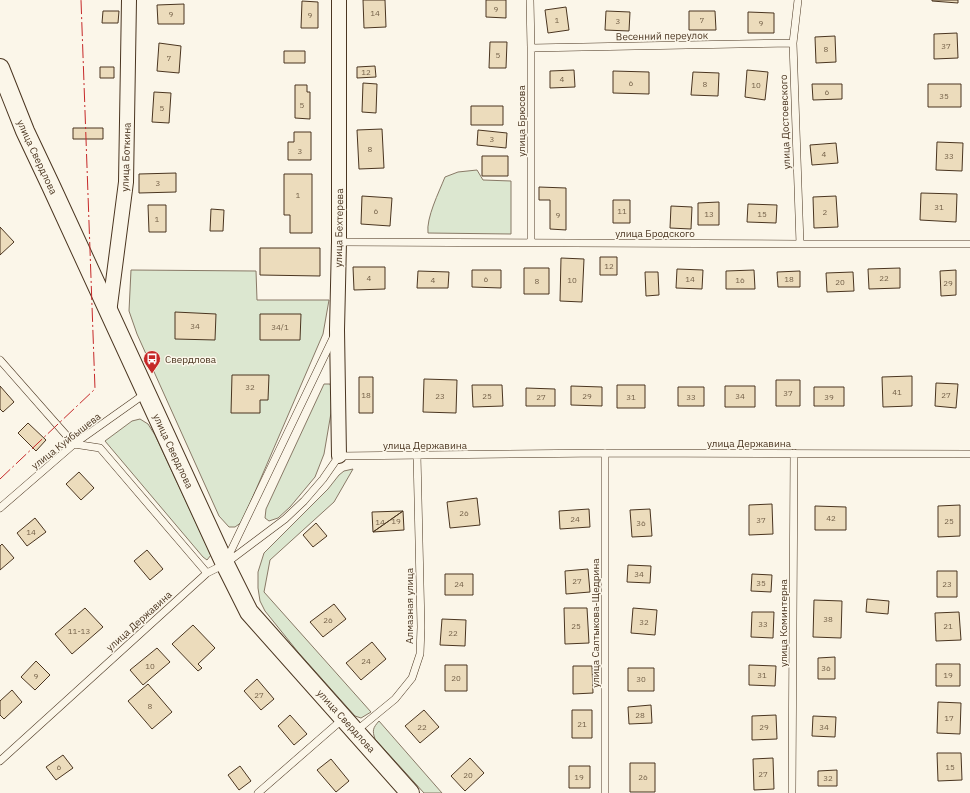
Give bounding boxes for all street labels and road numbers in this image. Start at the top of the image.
street label: Весенний переулок [616,29,709,43]
street label: улица Достоевского [777,74,793,170]
street label: улица Брюсова [515,85,528,157]
street label: улица Свердлова [14,117,60,197]
street label: улица Боткина [118,122,134,192]
street label: улица Бехтерева [332,188,346,268]
street label: улица Бродского [615,227,695,240]
street label: улица Куйбышева [29,409,104,472]
street label: улица Свердлова [150,411,196,491]
street label: улица Державина [707,437,792,450]
street label: улица Державина [383,439,468,452]
street label: улица Салтыкова-Щедрина [589,558,602,688]
street label: Алмазная улица [403,567,416,644]
street label: улица Коминтерна [777,578,790,667]
street label: улица Державина [103,588,175,654]
street label: улица Свердлова [314,686,378,756]

